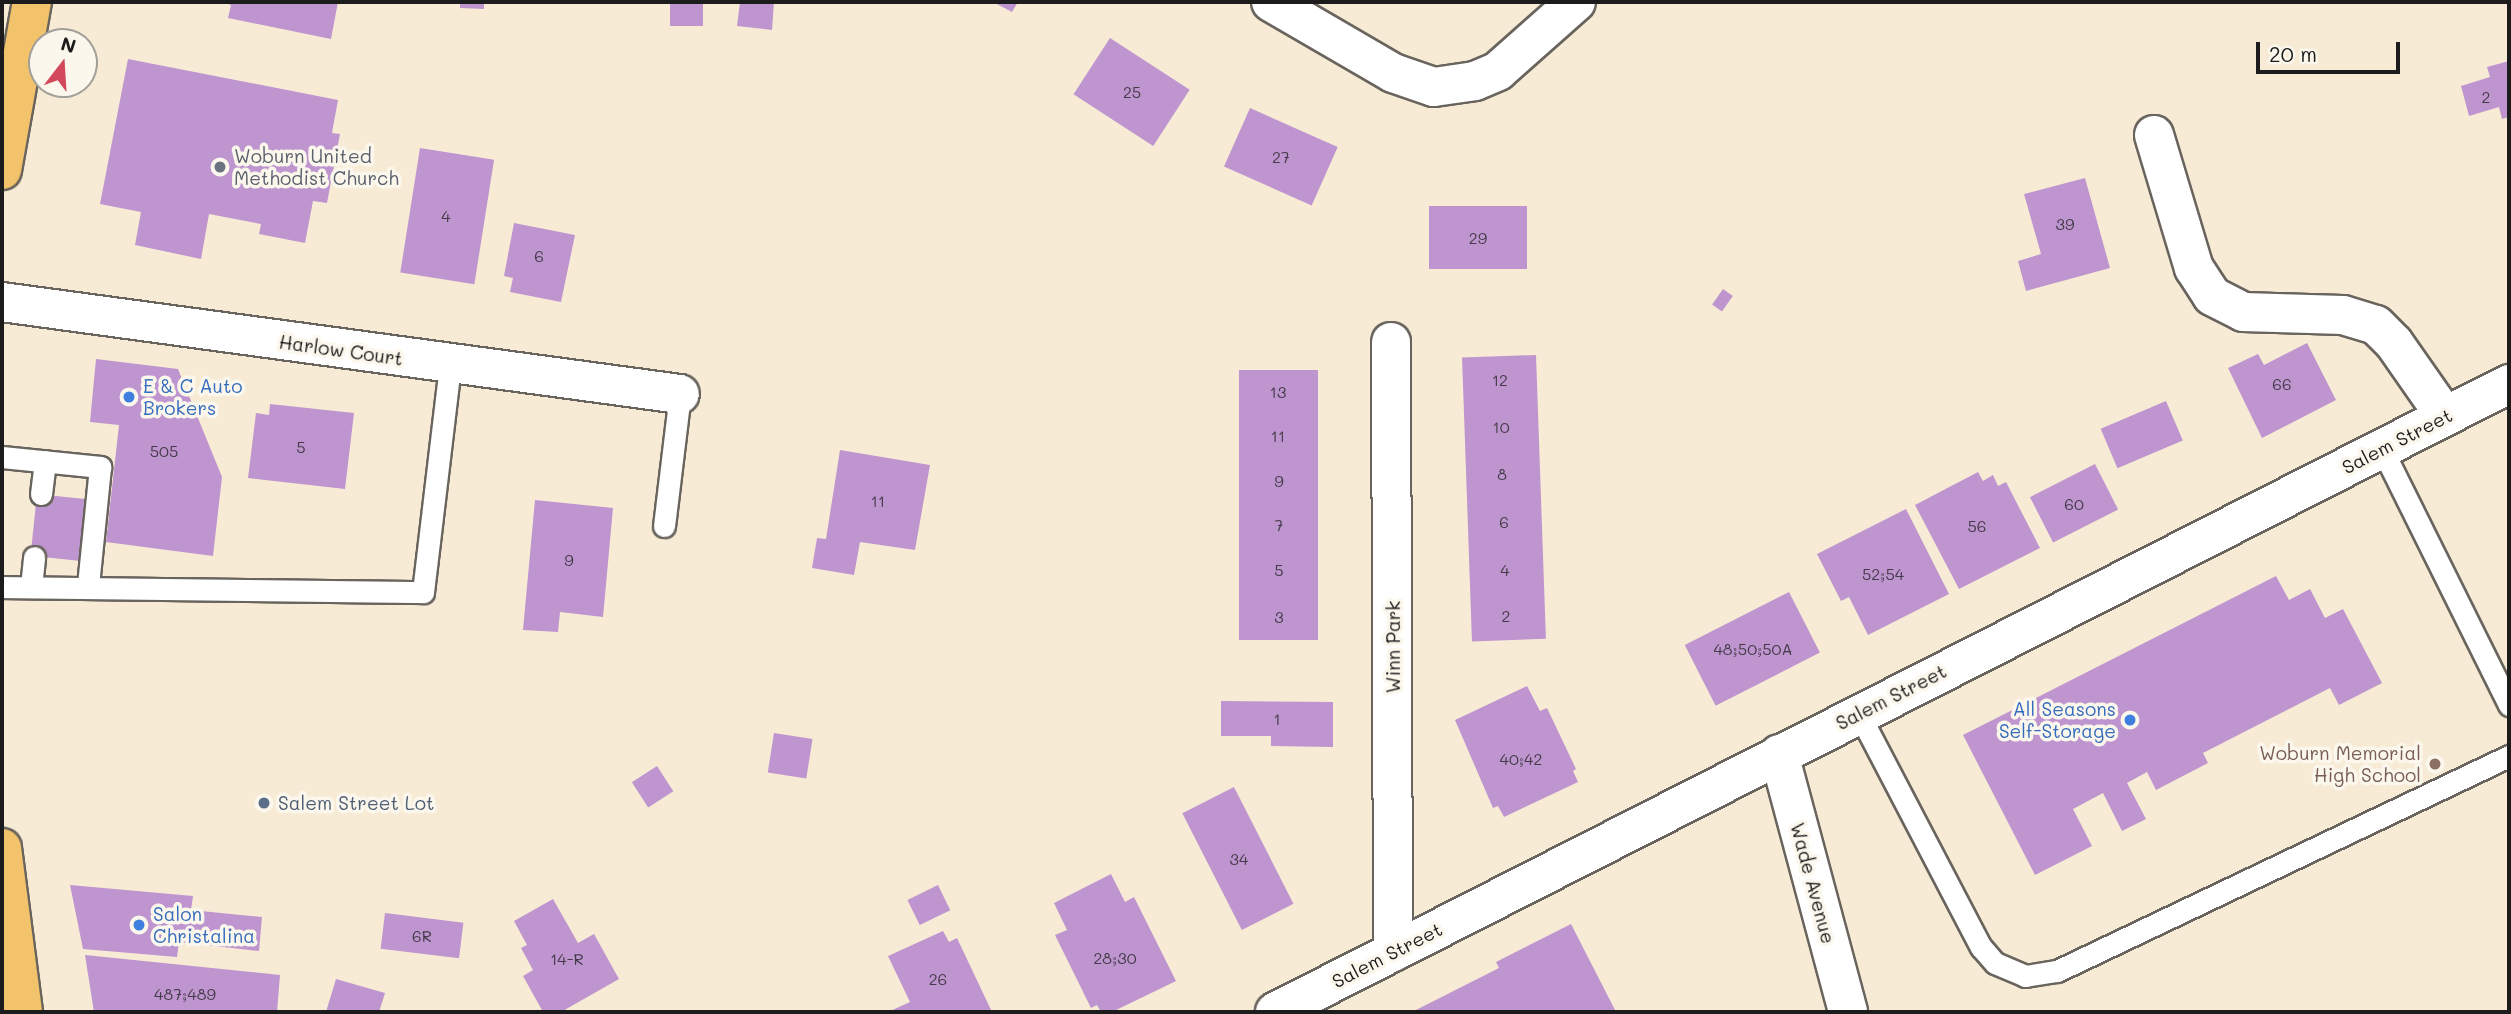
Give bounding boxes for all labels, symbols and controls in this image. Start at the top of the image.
north arrow [28,28,98,98]
scale bar [2259,28,2402,72]
text: N [58,30,79,58]
text: 20 m [2269,40,2317,67]
house number: 25 [1123,82,1141,102]
house number: 2 [2482,87,2490,107]
place label: Woburn United Methodist Church [234,145,399,189]
house number: 27 [1272,147,1290,167]
marker: Woburn United Methodist Church [212,159,228,175]
house number: 4 [441,206,451,226]
house number: 39 [2056,214,2074,234]
house number: 29 [1469,228,1487,248]
house number: 6 [534,246,544,266]
street label: Harlow Court [278,330,404,370]
house number: 12 [1492,370,1508,390]
house number: 66 [2272,374,2292,394]
place label: E & C Auto Brokers [143,375,243,419]
house number: 13 [1270,382,1286,402]
marker: E & C Auto Brokers [121,389,137,405]
street label: Salem Street [2338,403,2456,479]
house number: 10 [1492,417,1510,437]
house number: 11 [1271,426,1285,446]
house number: 5 [296,437,306,457]
house number: 505 [150,441,178,461]
house number: 8 [1497,464,1507,484]
house number: 9 [1274,471,1284,491]
house number: 11 [871,491,885,511]
house number: 60 [2064,494,2084,514]
house number: 6 [1499,512,1509,532]
house number: 7 [1275,515,1283,535]
house number: 56 [1968,516,1986,536]
house number: 9 [564,550,574,570]
house number: 5 [1274,560,1284,580]
house number: 4 [1500,560,1510,580]
house number: 52;54 [1862,564,1904,584]
street label: Winn Park [1382,601,1404,693]
house number: 2 [1502,606,1510,626]
house number: 3 [1274,607,1284,627]
house number: 48;50;50A [1713,639,1793,659]
street label: Salem Street [1832,659,1950,735]
place label: All Seasons Self-Storage [1999,698,2116,742]
house number: 1 [1273,709,1281,729]
marker: All Seasons Self-Storage [2122,712,2138,728]
place label: Woburn Memorial High School [2259,742,2421,786]
house number: 40;42 [1500,749,1542,769]
marker: Woburn Memorial High School [2427,756,2443,772]
place label: Salem Street Lot [278,792,434,814]
marker: Salem Street Lot [256,795,272,811]
street label: Wade Avenue [1786,820,1840,946]
house number: 34 [1230,849,1248,869]
place label: Salon Christalina [153,903,255,947]
marker: Salon Christalina [131,917,147,933]
street label: Salem Street [1328,917,1446,993]
house number: 6R [412,926,432,946]
house number: 28;30 [1093,948,1137,968]
house number: 14-R [550,949,584,969]
house number: 26 [929,969,947,989]
house number: 487;489 [154,984,216,1004]

